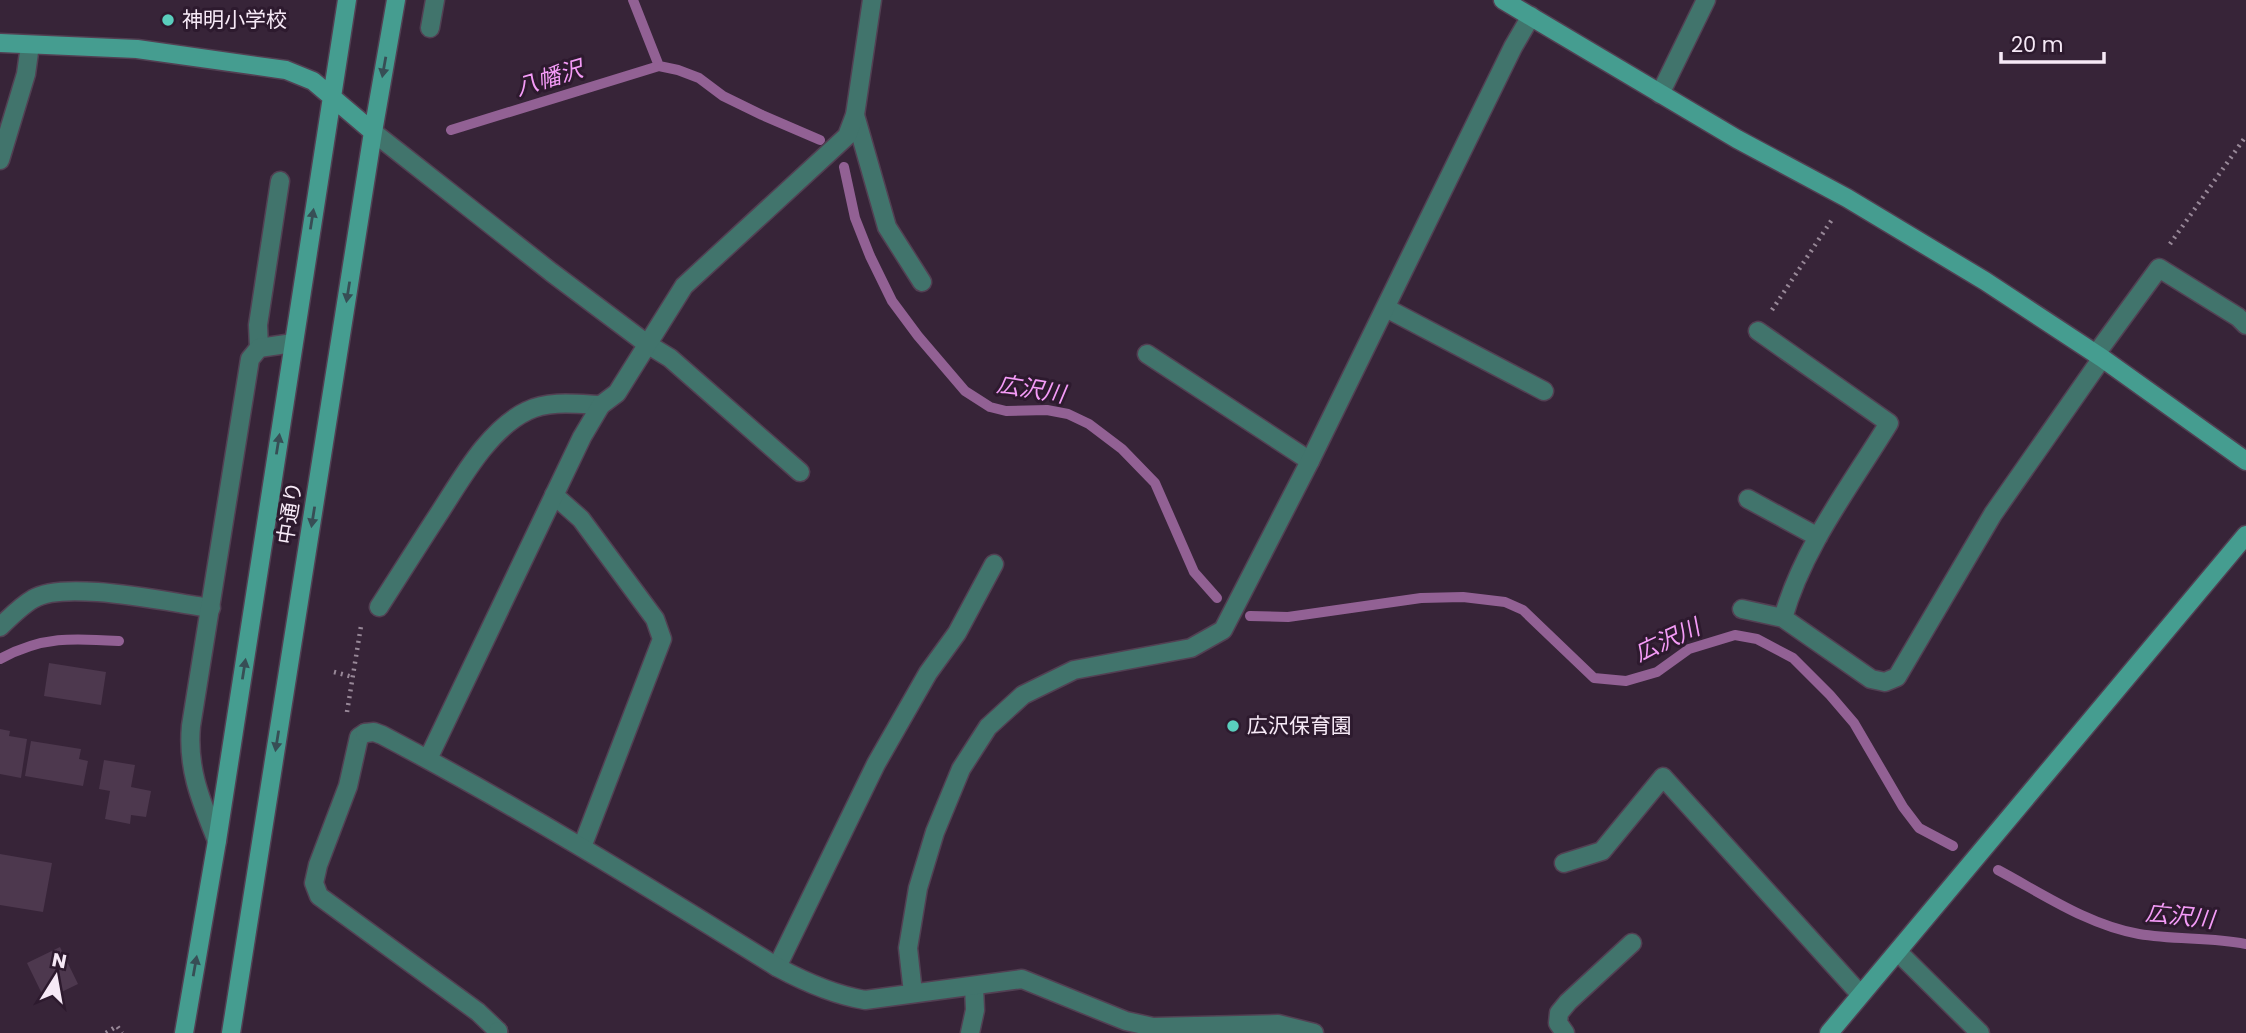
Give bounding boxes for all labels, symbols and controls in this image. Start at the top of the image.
place label: 神明小学校 [182,5,287,34]
marker: 神明小学校 [160,12,176,28]
scale bar [2001,21,2104,65]
text: 20 m [2011,30,2064,59]
water label: 八幡沢 [511,52,590,103]
one-way arrow [378,56,389,78]
one-way arrow [307,208,318,230]
one-way arrow [342,281,353,303]
water label: 広沢川 [994,368,1071,411]
one-way arrow [273,433,284,455]
street label: 中通り [270,480,309,546]
one-way arrow [307,506,318,528]
water label: 広沢川 [1629,610,1708,669]
one-way arrow [238,658,249,680]
place label: 広沢保育園 [1247,711,1352,740]
marker: 広沢保育園 [1225,718,1241,734]
one-way arrow [271,730,282,752]
water label: 広沢川 [2144,896,2219,936]
north arrow [21,942,91,1012]
text: N [50,946,69,975]
one-way arrow [190,955,201,977]

